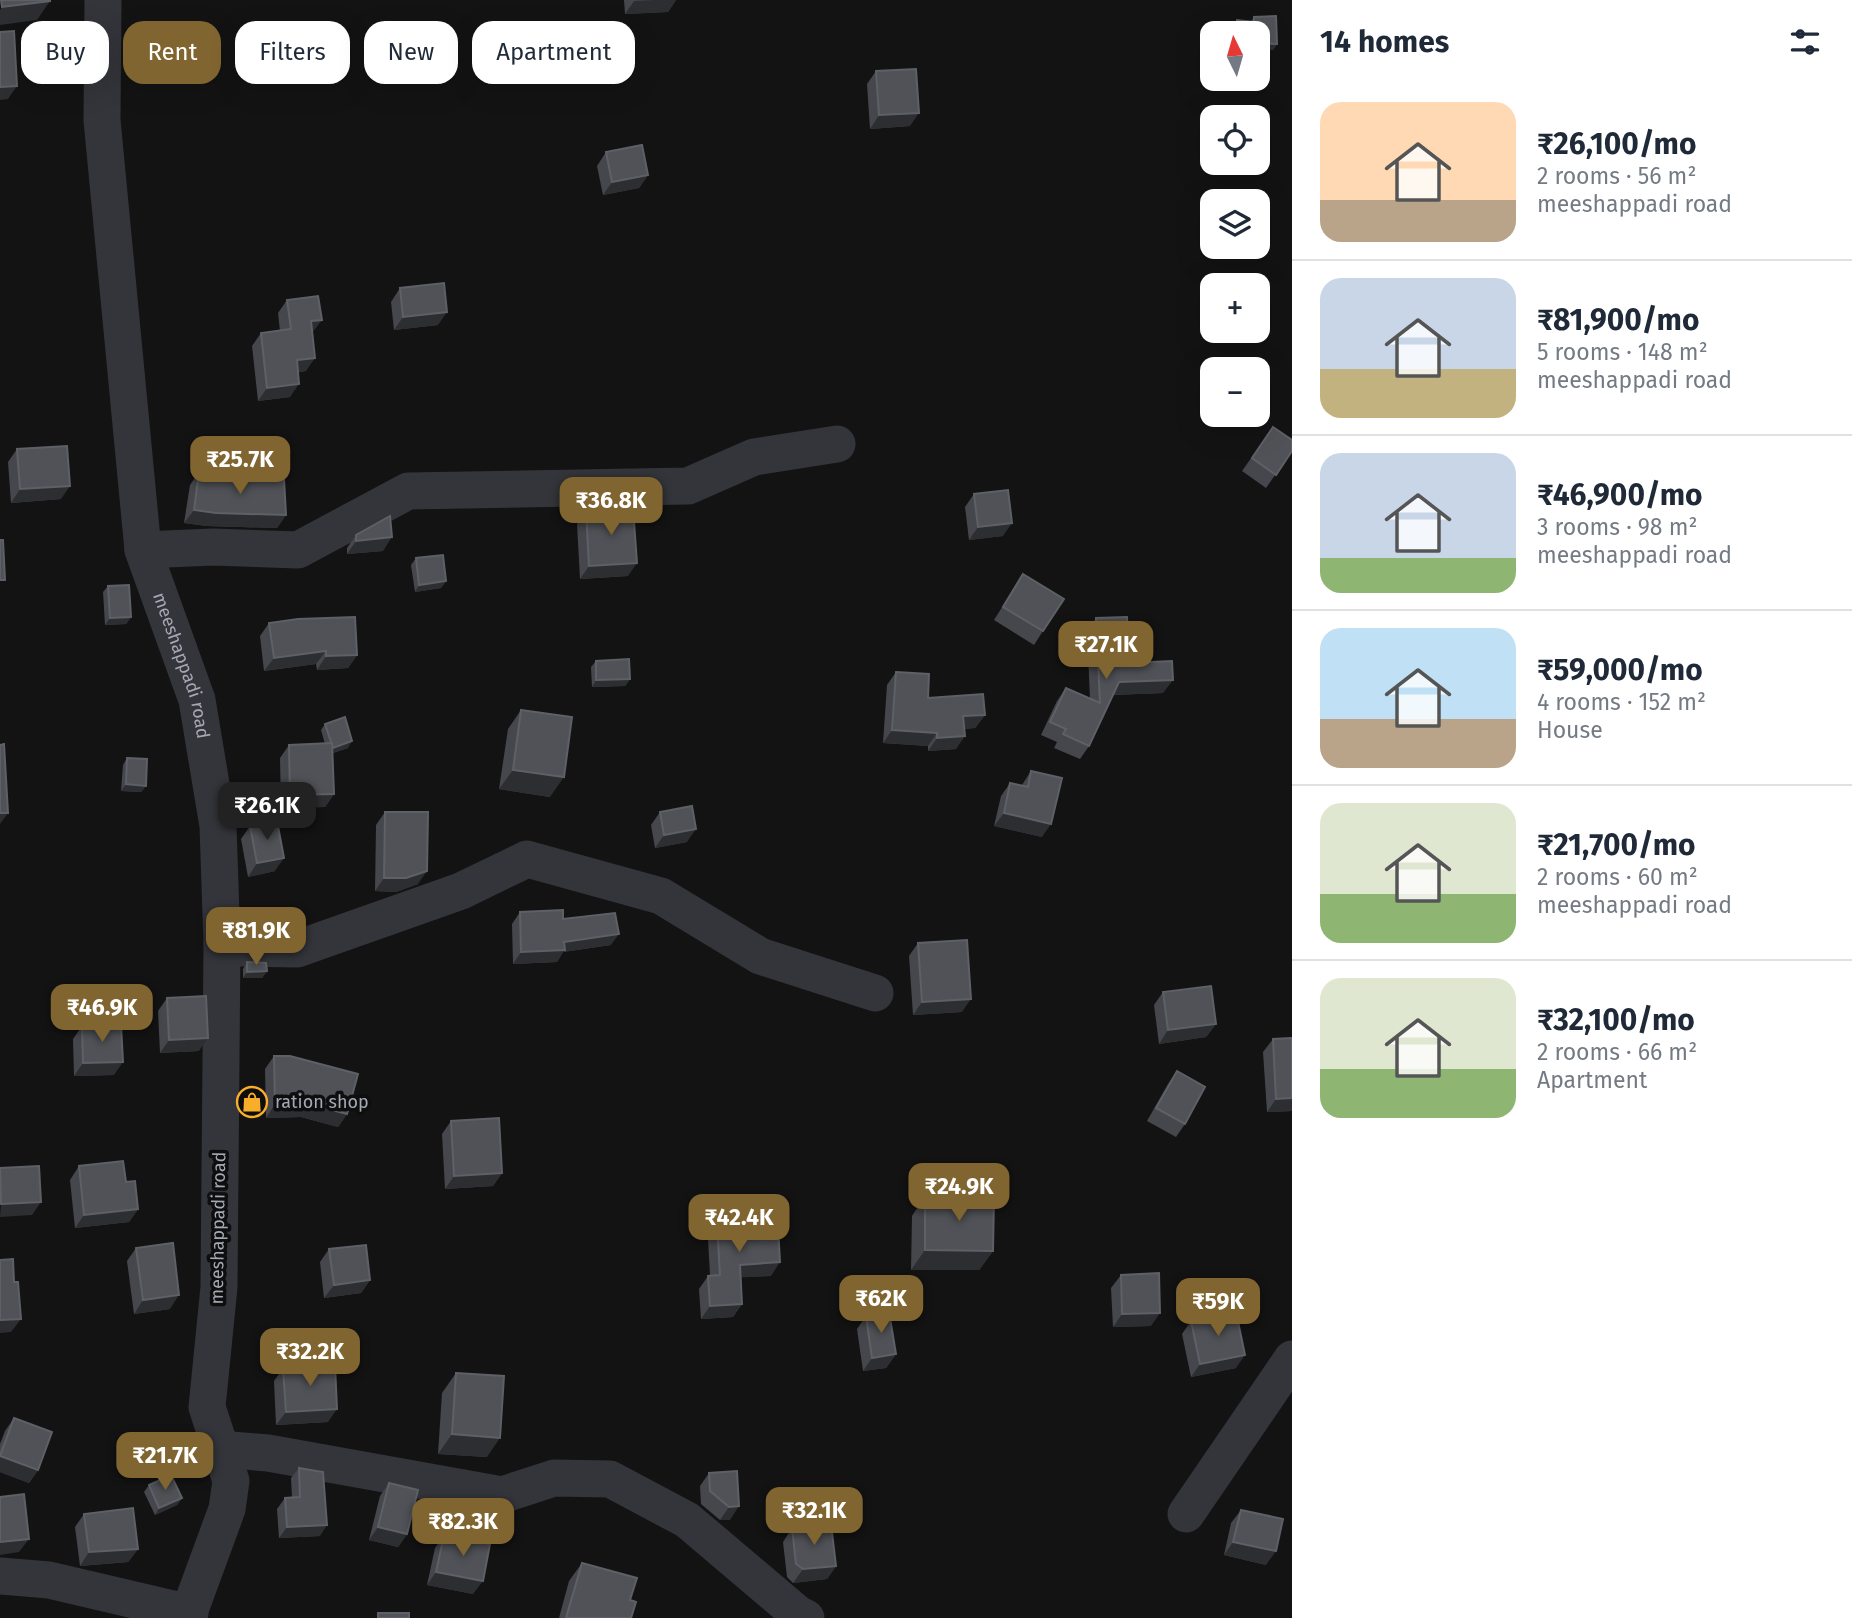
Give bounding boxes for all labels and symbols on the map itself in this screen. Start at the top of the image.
north arrow [1200,21,1270,91]
pin: ₹25.7K [183,436,297,496]
pin: ₹36.8K [554,477,668,537]
street label: meeshappadi road [148,589,214,740]
pin: ₹27.1K [1049,622,1163,681]
pin: ₹26.1K [210,782,324,842]
pin: ₹81.9K [199,908,313,967]
pin: ₹46.9K [45,984,159,1044]
shop icon: ration shop [235,1085,269,1119]
place label: ration shop [275,1091,369,1113]
street label: meeshappadi road [206,1151,230,1305]
pin: ₹24.9K [902,1164,1016,1223]
pin: ₹42.4K [682,1194,796,1254]
pin: ₹62K [840,1276,922,1335]
pin: ₹59K [1177,1278,1259,1338]
pin: ₹32.2K [253,1328,367,1388]
pin: ₹21.7K [108,1432,222,1492]
pin: ₹32.1K [757,1488,871,1547]
pin: ₹82.3K [406,1498,520,1558]

